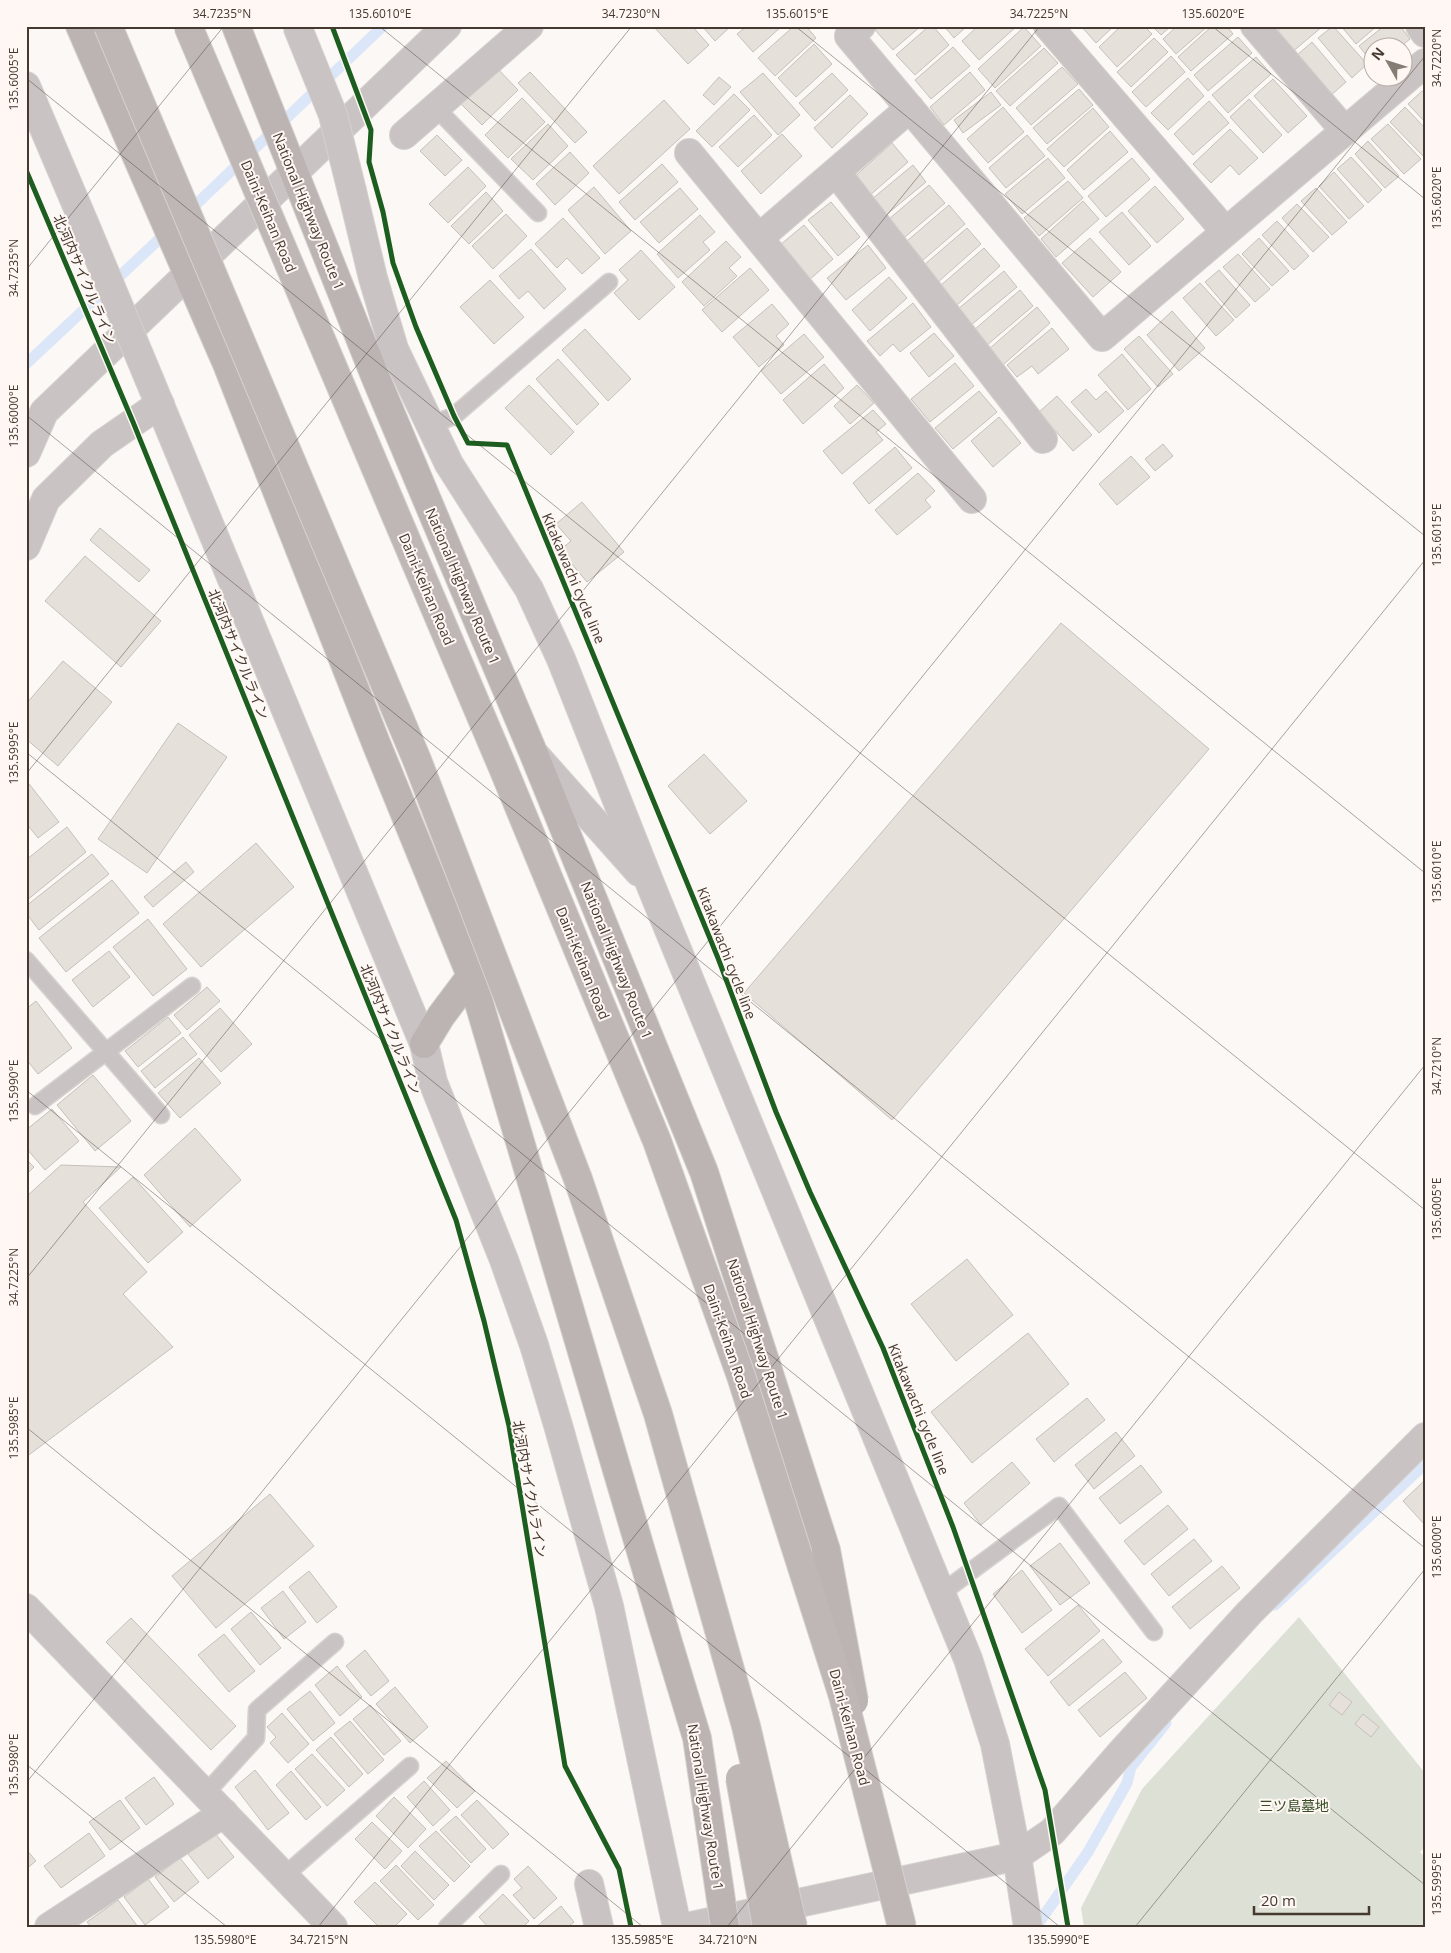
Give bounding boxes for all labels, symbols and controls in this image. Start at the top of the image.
text: 34.7235°N [193,5,251,22]
text: 135.6010°E [349,5,412,22]
text: 34.7230°N [602,5,660,22]
text: 135.6015°E [766,5,829,22]
text: 34.7225°N [1010,5,1068,22]
text: 135.6020°E [1182,5,1245,22]
text: 34.7220°N [1428,29,1445,87]
north arrow [1364,38,1414,88]
text: N [1367,43,1388,64]
text: 135.6005°E [5,48,22,111]
street label: National Highway Route 1 [269,129,349,293]
street label: Daini-Keihan Road [237,157,301,275]
text: 135.6020°E [1428,167,1445,230]
street label: 北河内サイクルライン [49,211,121,347]
text: 34.7235°N [5,239,22,297]
text: 135.6000°E [5,385,22,448]
text: 135.6015°E [1428,504,1445,567]
street label: National Highway Route 1 [421,505,505,667]
street label: Kitakawachi cycle line [538,510,610,646]
street label: Daini-Keihan Road [395,530,459,648]
street label: 北河内サイクルライン [204,586,274,722]
text: 135.5995°E [5,722,22,785]
text: 135.6010°E [1428,841,1445,904]
street label: National Highway Route 1 [577,878,657,1042]
street label: Kitakawachi cycle line [693,884,761,1022]
street label: Daini-Keihan Road [552,904,614,1022]
street label: 北河内サイクルライン [356,961,426,1097]
text: 34.7210°N [1428,1037,1445,1095]
text: 135.5990°E [5,1060,22,1123]
text: 135.6005°E [1428,1178,1445,1241]
text: 34.7225°N [5,1248,22,1306]
street label: National Highway Route 1 [723,1256,793,1422]
street label: Daini-Keihan Road [699,1281,757,1401]
street label: Kitakawachi cycle line [884,1341,954,1478]
text: 135.5985°E [5,1397,22,1460]
street label: 北河内サイクルライン [509,1419,551,1559]
text: 135.6000°E [1428,1516,1445,1579]
street label: Daini-Keihan Road [825,1667,875,1787]
street label: National Highway Route 1 [683,1722,729,1892]
text: 135.5980°E [5,1734,22,1797]
park label: 三ツ島墓地 [1259,1796,1329,1815]
text: 135.5995°E [1428,1853,1445,1916]
scale bar [1254,1883,1368,1915]
text: 20 m [1261,1890,1296,1910]
text: 135.5980°E [194,1931,257,1948]
text: 34.7215°N [290,1931,348,1948]
text: 135.5985°E [611,1931,674,1948]
text: 34.7210°N [699,1931,757,1948]
text: 135.5990°E [1027,1931,1090,1948]

